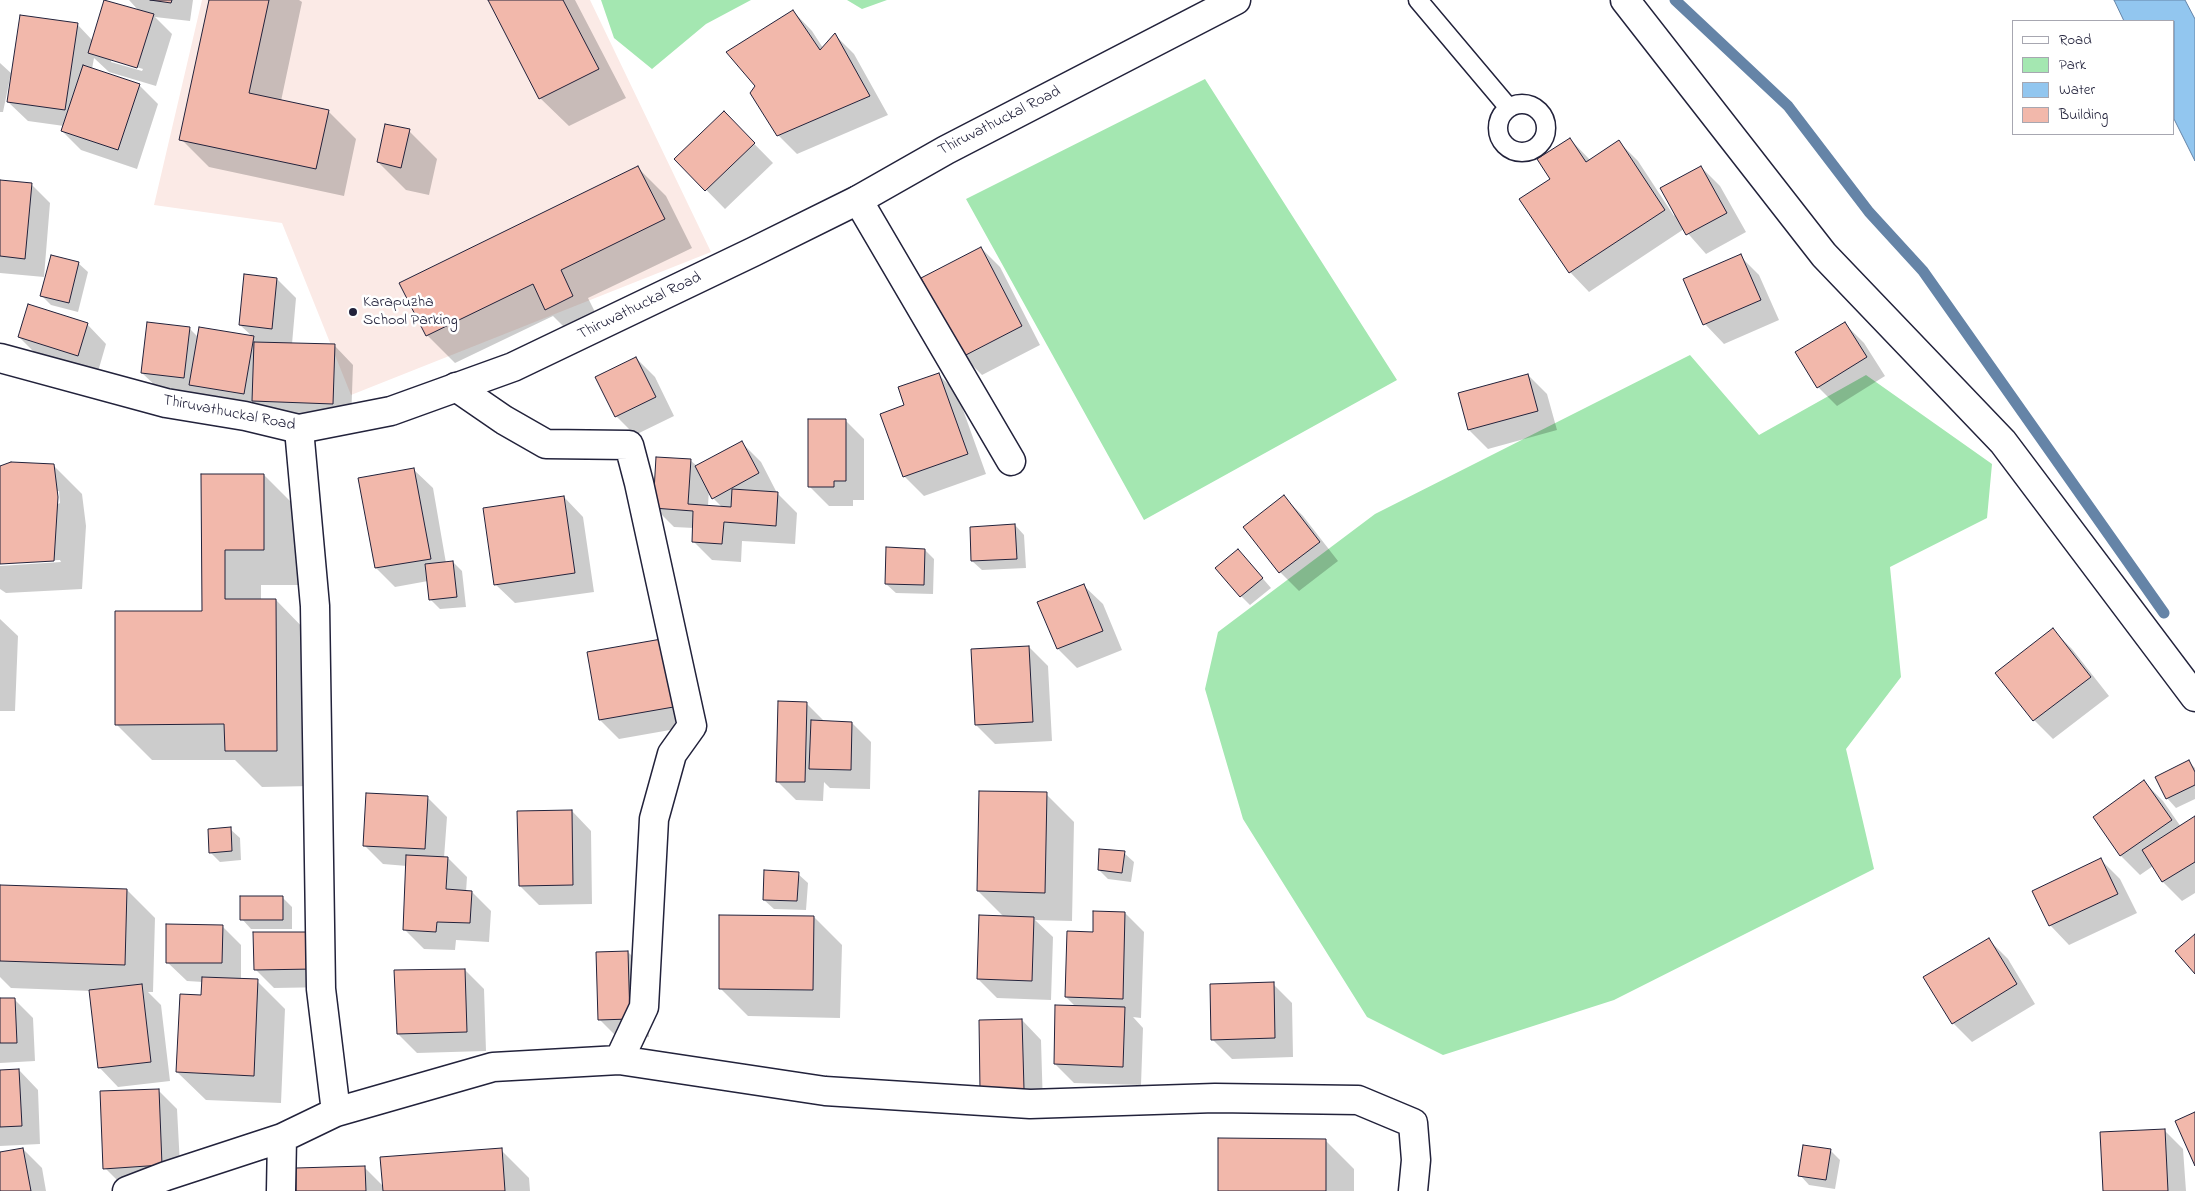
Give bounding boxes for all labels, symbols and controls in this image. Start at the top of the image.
legend [2012,20,2175,135]
text: Road [2059,29,2092,51]
text: Park [2059,54,2086,76]
text: Water [2059,79,2095,101]
street label: Thiruvathuckal Road [936,83,1064,161]
text: Building [2059,104,2108,126]
street label: Thiruvathuckal Road [575,269,705,345]
place label: Karapuzha School Parking [363,293,458,331]
marker: Karapuzha School Parking [347,306,359,318]
street label: Thiruvathuckal Road [161,392,297,436]

